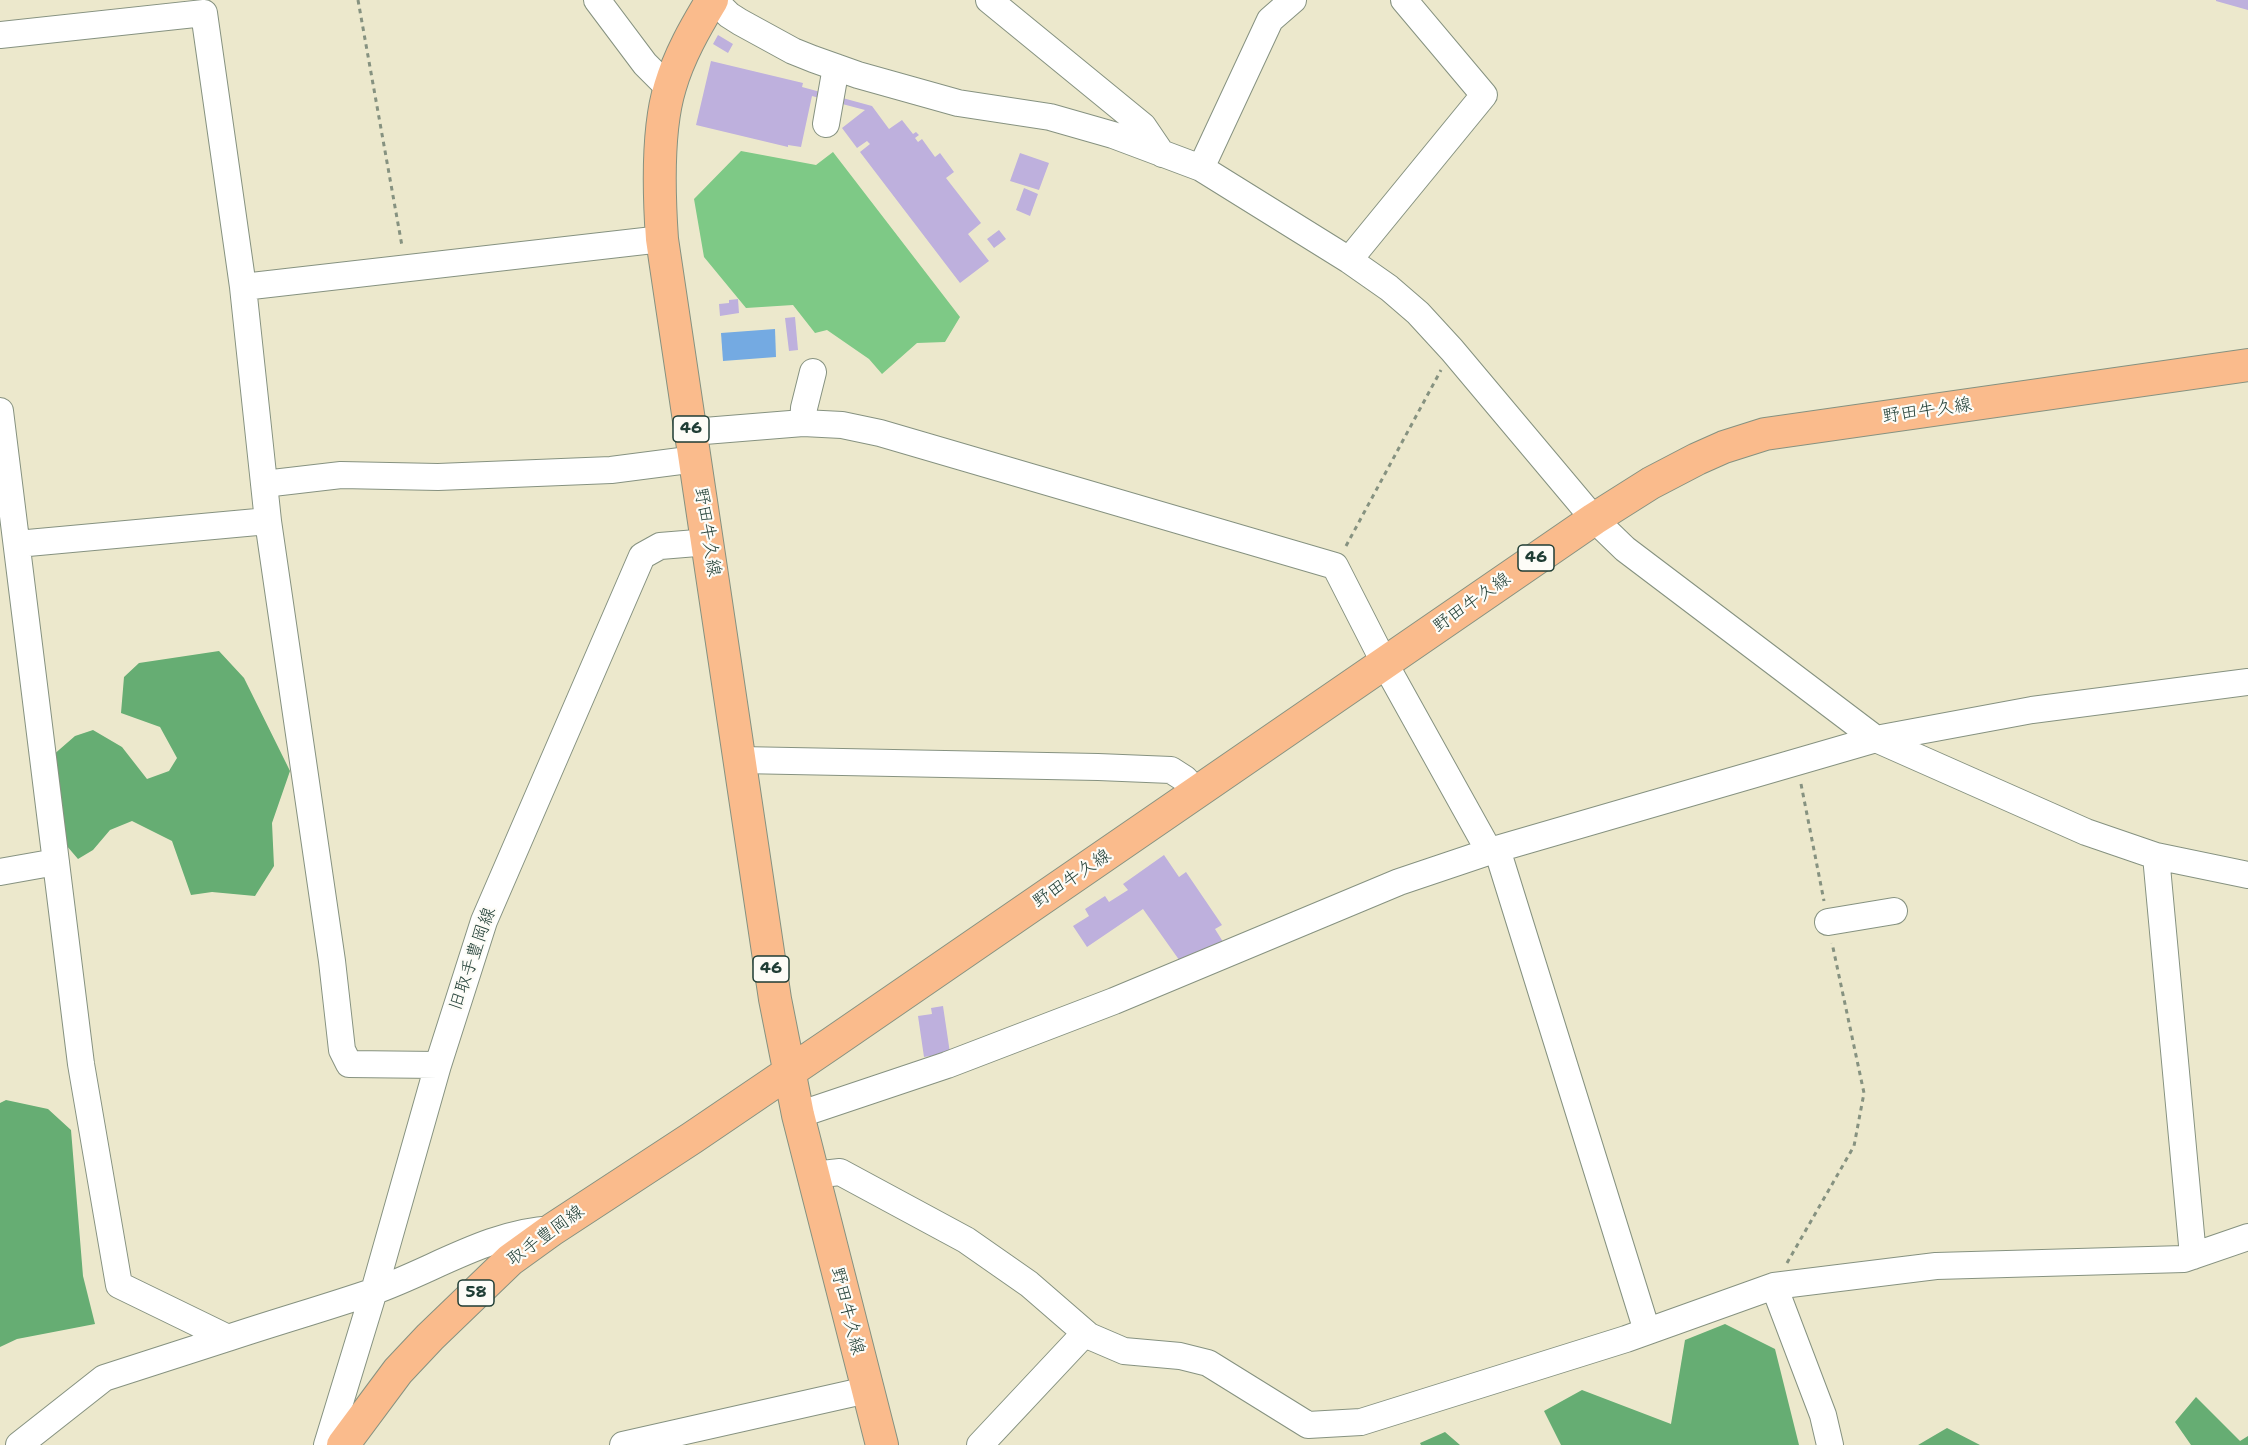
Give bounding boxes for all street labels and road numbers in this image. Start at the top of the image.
street label: 野田牛久線 [1881,394,1973,428]
road number: 46 [673,416,709,442]
street label: 野田牛久線 [689,486,725,578]
road number: 46 [1518,545,1554,571]
street label: 野田牛久線 [1429,568,1515,638]
street label: 野田牛久線 [1029,845,1115,913]
street label: 旧取手豊岡線 [445,904,501,1014]
road number: 46 [753,956,789,982]
street label: 取手豊岡線 [503,1201,589,1271]
street label: 野田牛久線 [826,1265,868,1357]
road number: 58 [458,1280,494,1306]

